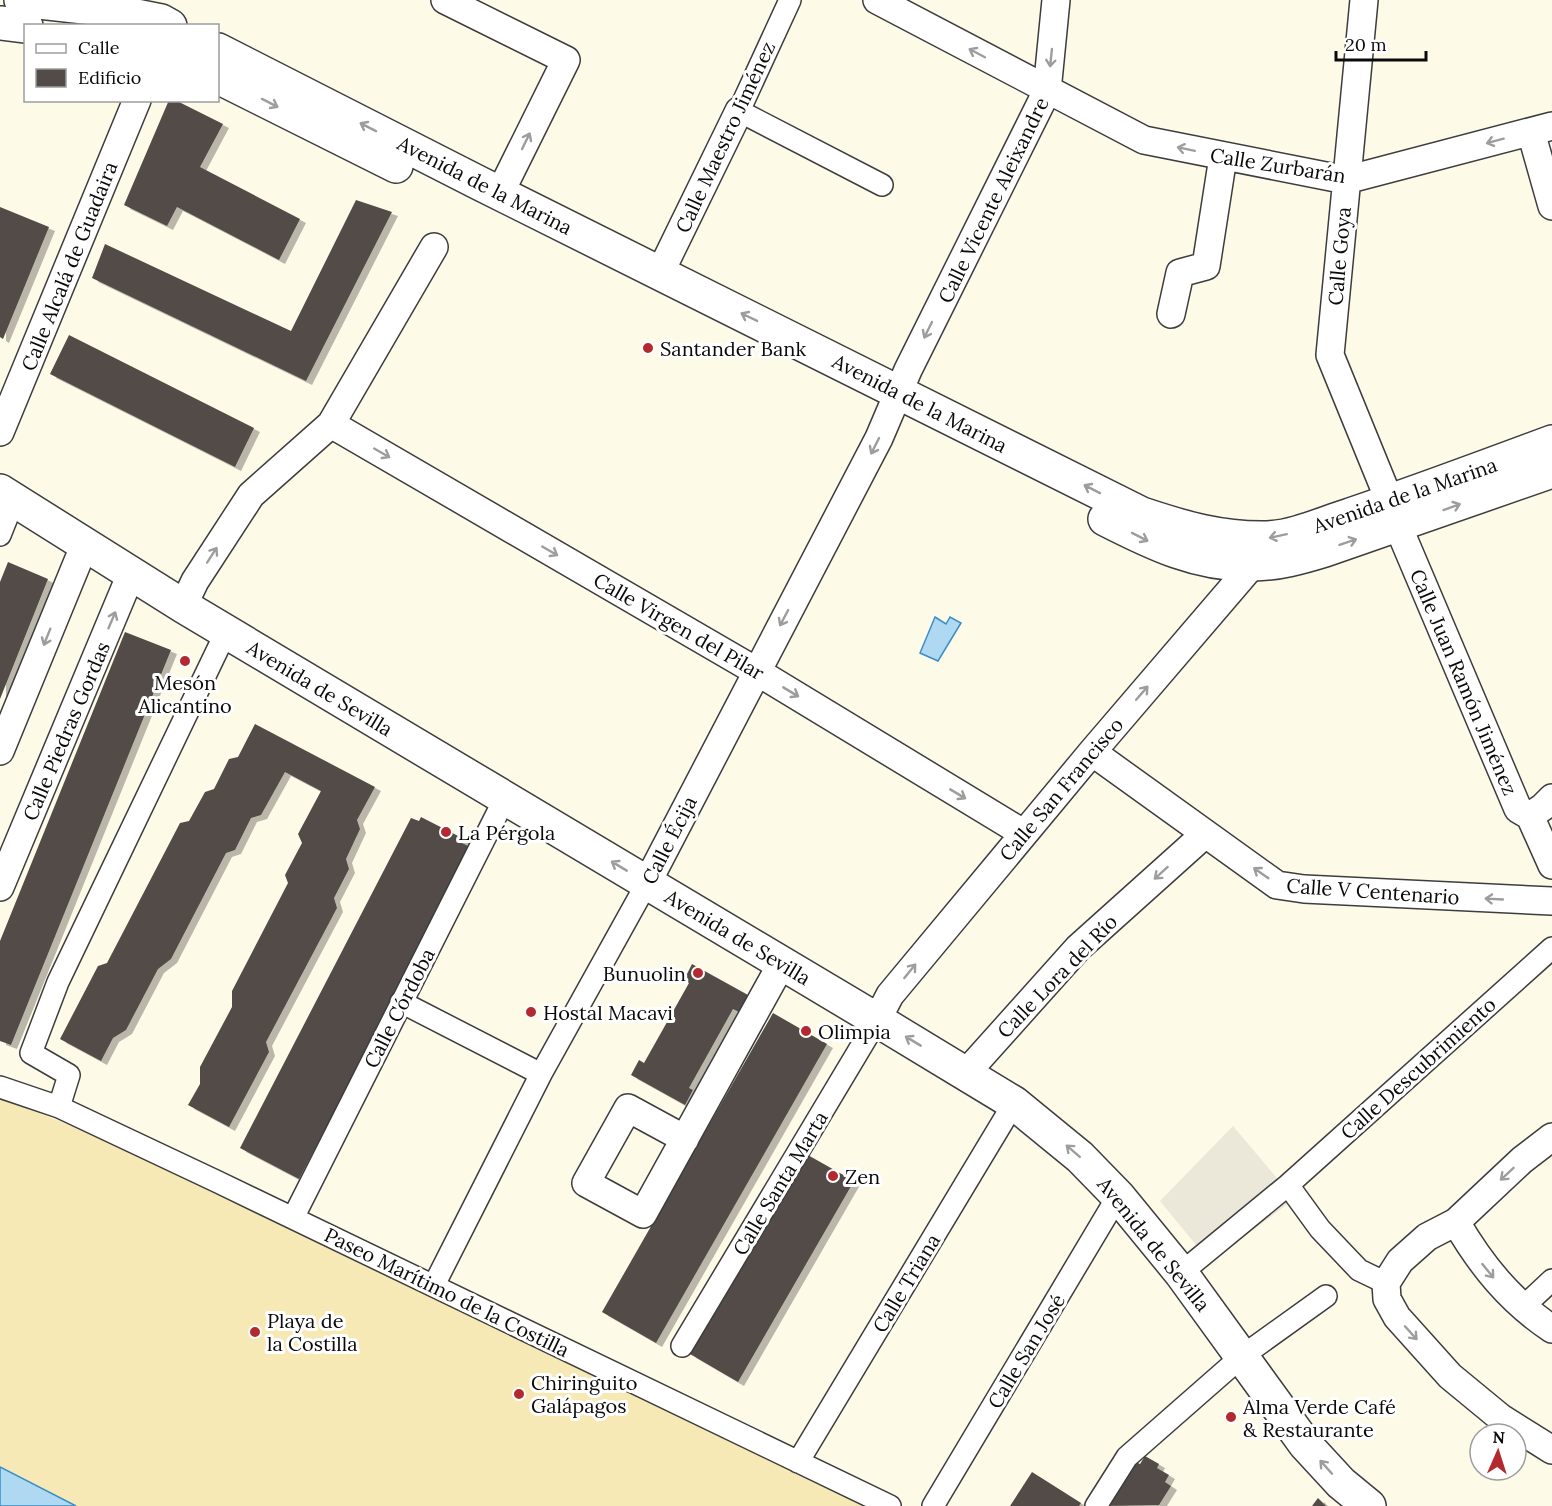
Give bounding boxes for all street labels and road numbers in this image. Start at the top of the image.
street label: Calle Maestro Jiménez [670,37,780,237]
street label: Calle Vicente Aleixandre [932,93,1054,307]
street label: Avenida de la Marina [393,130,577,240]
street label: Calle Zurbarán [1208,142,1348,188]
street label: Calle Alcalá de Guadaira [16,158,122,374]
street label: Calle Goya [1322,206,1356,306]
street label: Avenida de la Marina [828,348,1012,458]
street label: Avenida de la Marina [1309,452,1500,539]
street label: Calle Juan Ramón Jiménez [1405,565,1523,799]
street label: Calle Virgen del Pilar [589,567,769,685]
street label: Avenida de Sevilla [242,634,397,741]
street label: Calle Piedras Gordas [17,638,115,824]
street label: Calle San Francisco [994,712,1128,866]
street label: Calle Écija [636,792,702,888]
street label: Calle V Centenario [1286,872,1460,910]
street label: Avenida de Sevilla [660,883,815,990]
street label: Calle Lora del Río [992,909,1122,1043]
street label: Calle Córdoba [358,944,440,1072]
street label: Calle Descubrimiento [1335,992,1501,1144]
street label: Calle Santa Marta [727,1106,833,1260]
street label: Avenida de Sevilla [1092,1171,1216,1316]
street label: Paseo Marítimo de la Costilla [320,1222,574,1362]
street label: Calle Triana [867,1229,945,1337]
street label: Calle San José [982,1289,1070,1413]

